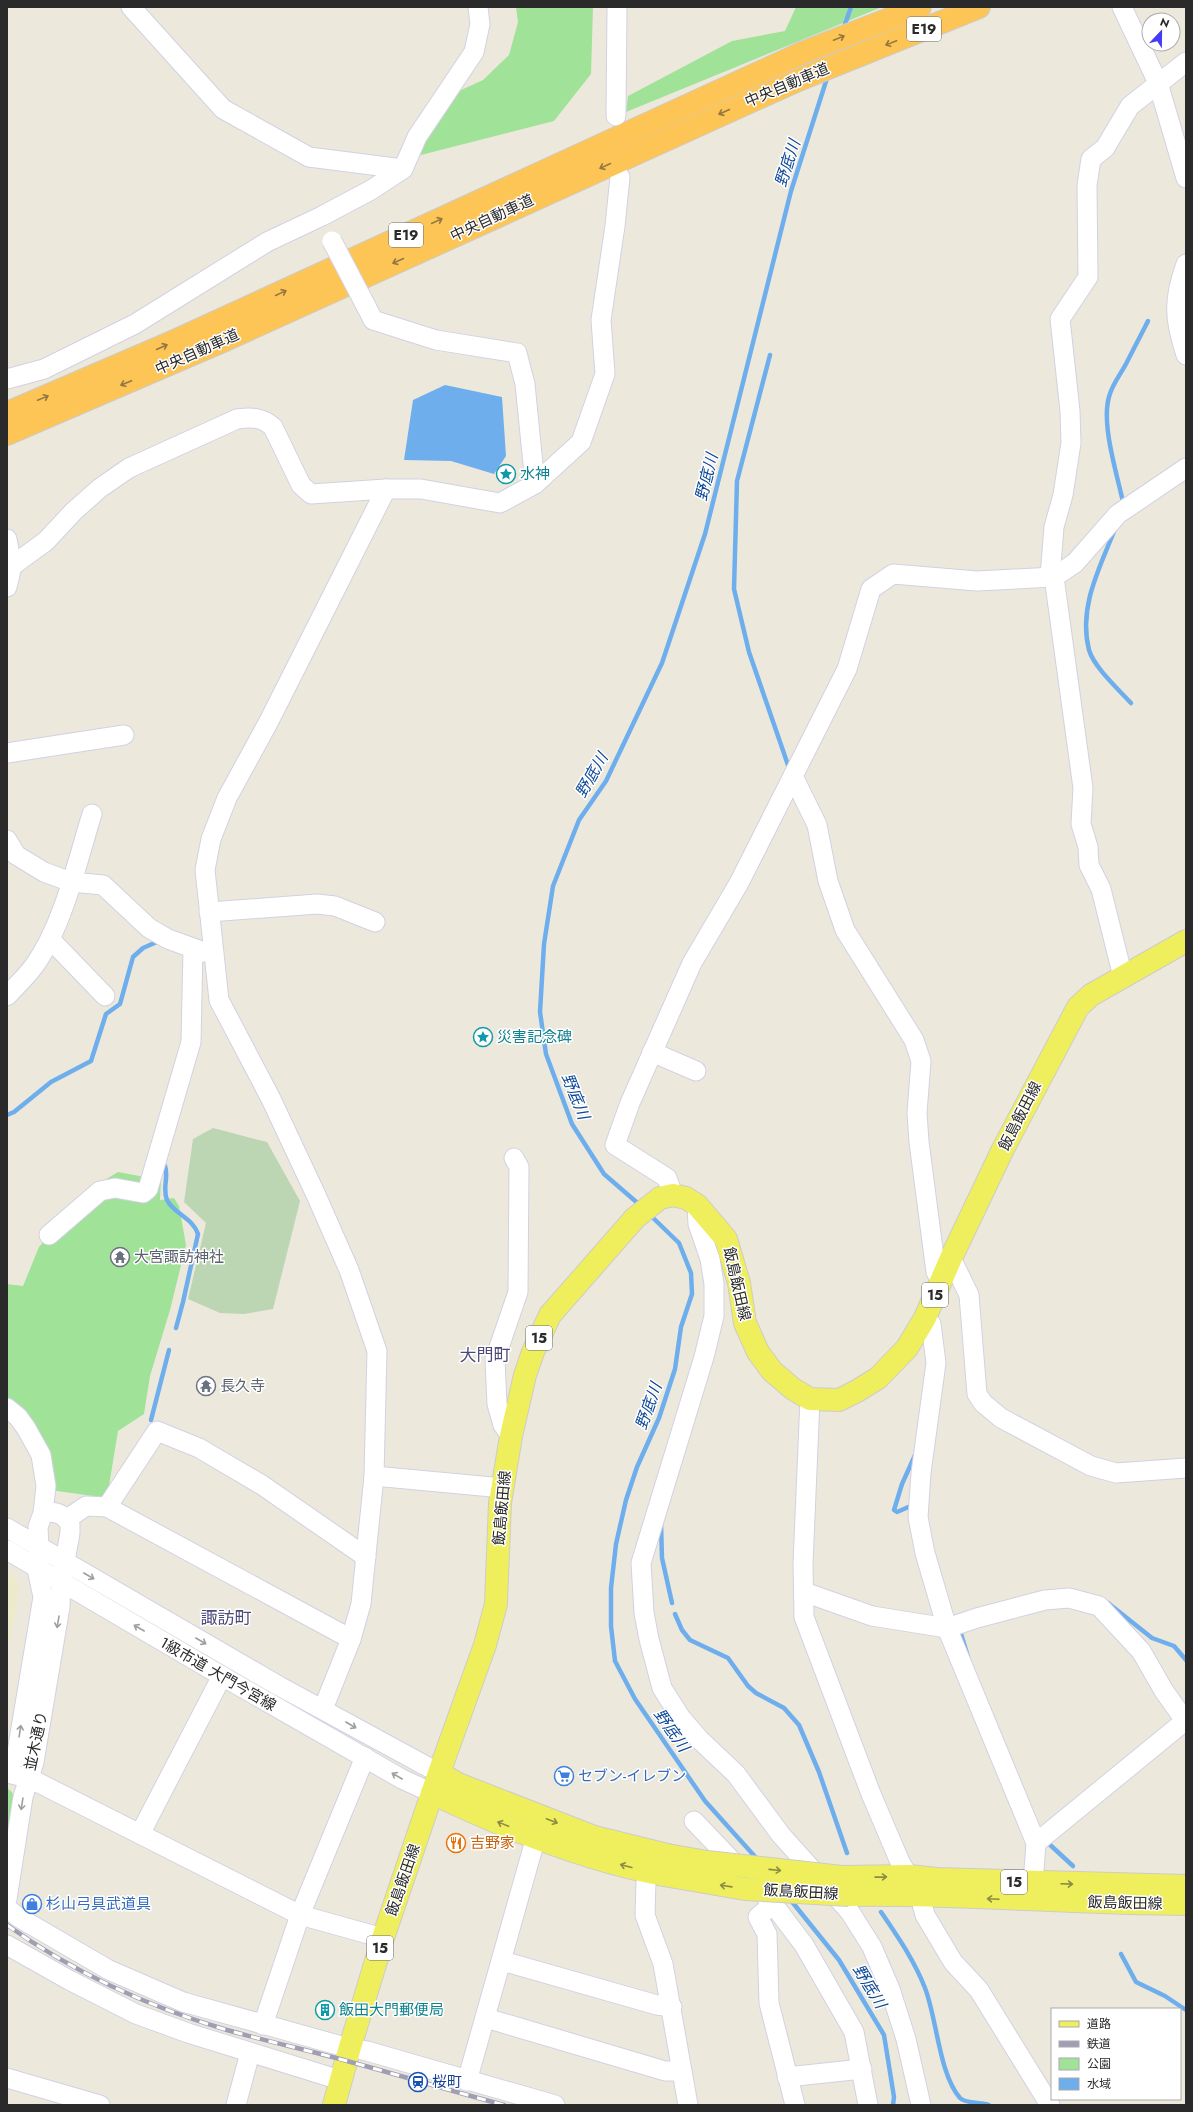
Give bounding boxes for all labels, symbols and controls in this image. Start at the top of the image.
north arrow [1141,12,1181,52]
text: N [1158,14,1172,32]
road number: E19 [907,17,941,41]
one-way arrow [832,34,844,42]
one-way arrow [885,39,897,47]
street label: 中央自動車道 [741,57,833,113]
one-way arrow [718,109,730,116]
water label: 野底川 [769,135,806,190]
one-way arrow [600,163,612,170]
street label: 中央自動車道 [447,189,537,247]
one-way arrow [430,217,442,224]
road number: E19 [389,223,423,247]
one-way arrow [392,258,404,265]
one-way arrow [274,289,286,296]
street label: 中央自動車道 [151,324,243,380]
one-way arrow [156,342,168,350]
one-way arrow [121,380,133,388]
one-way arrow [37,394,49,402]
water label: 野底川 [690,449,724,503]
place icon: 水神 [495,463,517,485]
place label: 水神 [520,463,550,485]
water label: 野底川 [569,747,614,802]
place icon: 災害記念碑 [472,1026,494,1048]
place label: 災害記念碑 [497,1026,572,1048]
water label: 野底川 [556,1070,596,1125]
street label: 飯島飯田線 [993,1078,1047,1154]
street label: 飯島飯田線 [718,1245,756,1323]
temple icon: 大宮諏訪神社 [109,1246,131,1268]
place label: 大宮諏訪神社 [134,1246,224,1268]
road number: 15 [922,1283,948,1307]
road number: 15 [526,1326,552,1350]
district label: 大門町 [460,1343,511,1367]
temple icon: 長久寺 [195,1375,217,1397]
place label: 長久寺 [220,1375,265,1397]
water label: 野底川 [629,1378,668,1433]
street label: 飯島飯田線 [488,1470,516,1546]
one-way arrow [83,1572,95,1580]
district label: 諏訪町 [201,1606,252,1630]
one-way arrow [54,1615,62,1628]
one-way arrow [133,1623,145,1631]
street label: 1級市道 大門今宮線 [156,1632,280,1716]
one-way arrow [195,1637,207,1645]
water label: 野底川 [648,1704,696,1758]
street label: 並木通り [19,1709,53,1773]
one-way arrow [345,1722,357,1729]
one-way arrow [16,1725,24,1738]
supermarket icon: セブン-イレブン [553,1765,575,1787]
place label: セブン-イレブン [578,1765,686,1787]
one-way arrow [391,1771,403,1779]
one-way arrow [18,1797,26,1810]
one-way arrow [545,1817,557,1825]
one-way arrow [497,1820,509,1827]
restaurant icon: 吉野家 [445,1832,467,1854]
place label: 吉野家 [470,1832,515,1854]
street label: 飯島飯田線 [380,1841,426,1919]
one-way arrow [619,1862,632,1870]
one-way arrow [768,1866,781,1874]
road number: 15 [1001,1870,1027,1894]
one-way arrow [874,1873,887,1881]
street label: 飯島飯田線 [763,1879,839,1905]
one-way arrow [1060,1880,1073,1887]
one-way arrow [720,1882,733,1890]
street label: 飯島飯田線 [1087,1891,1163,1915]
shop icon: 杉山弓具武道具 [21,1893,43,1915]
place label: 杉山弓具武道具 [46,1893,151,1915]
one-way arrow [987,1895,1000,1902]
road number: 15 [367,1936,393,1960]
water label: 野底川 [847,1960,893,2014]
building icon: 飯田大門郵便局 [314,1999,336,2021]
place label: 飯田大門郵便局 [339,1999,444,2021]
legend [1051,2008,1181,2100]
text: 道路 [1087,2015,1111,2033]
text: 鉄道 [1087,2035,1111,2053]
text: 公園 [1087,2055,1111,2073]
station icon: 桜町 [407,2071,429,2093]
place label: 桜町 [432,2071,462,2093]
text: 水域 [1087,2075,1111,2093]

